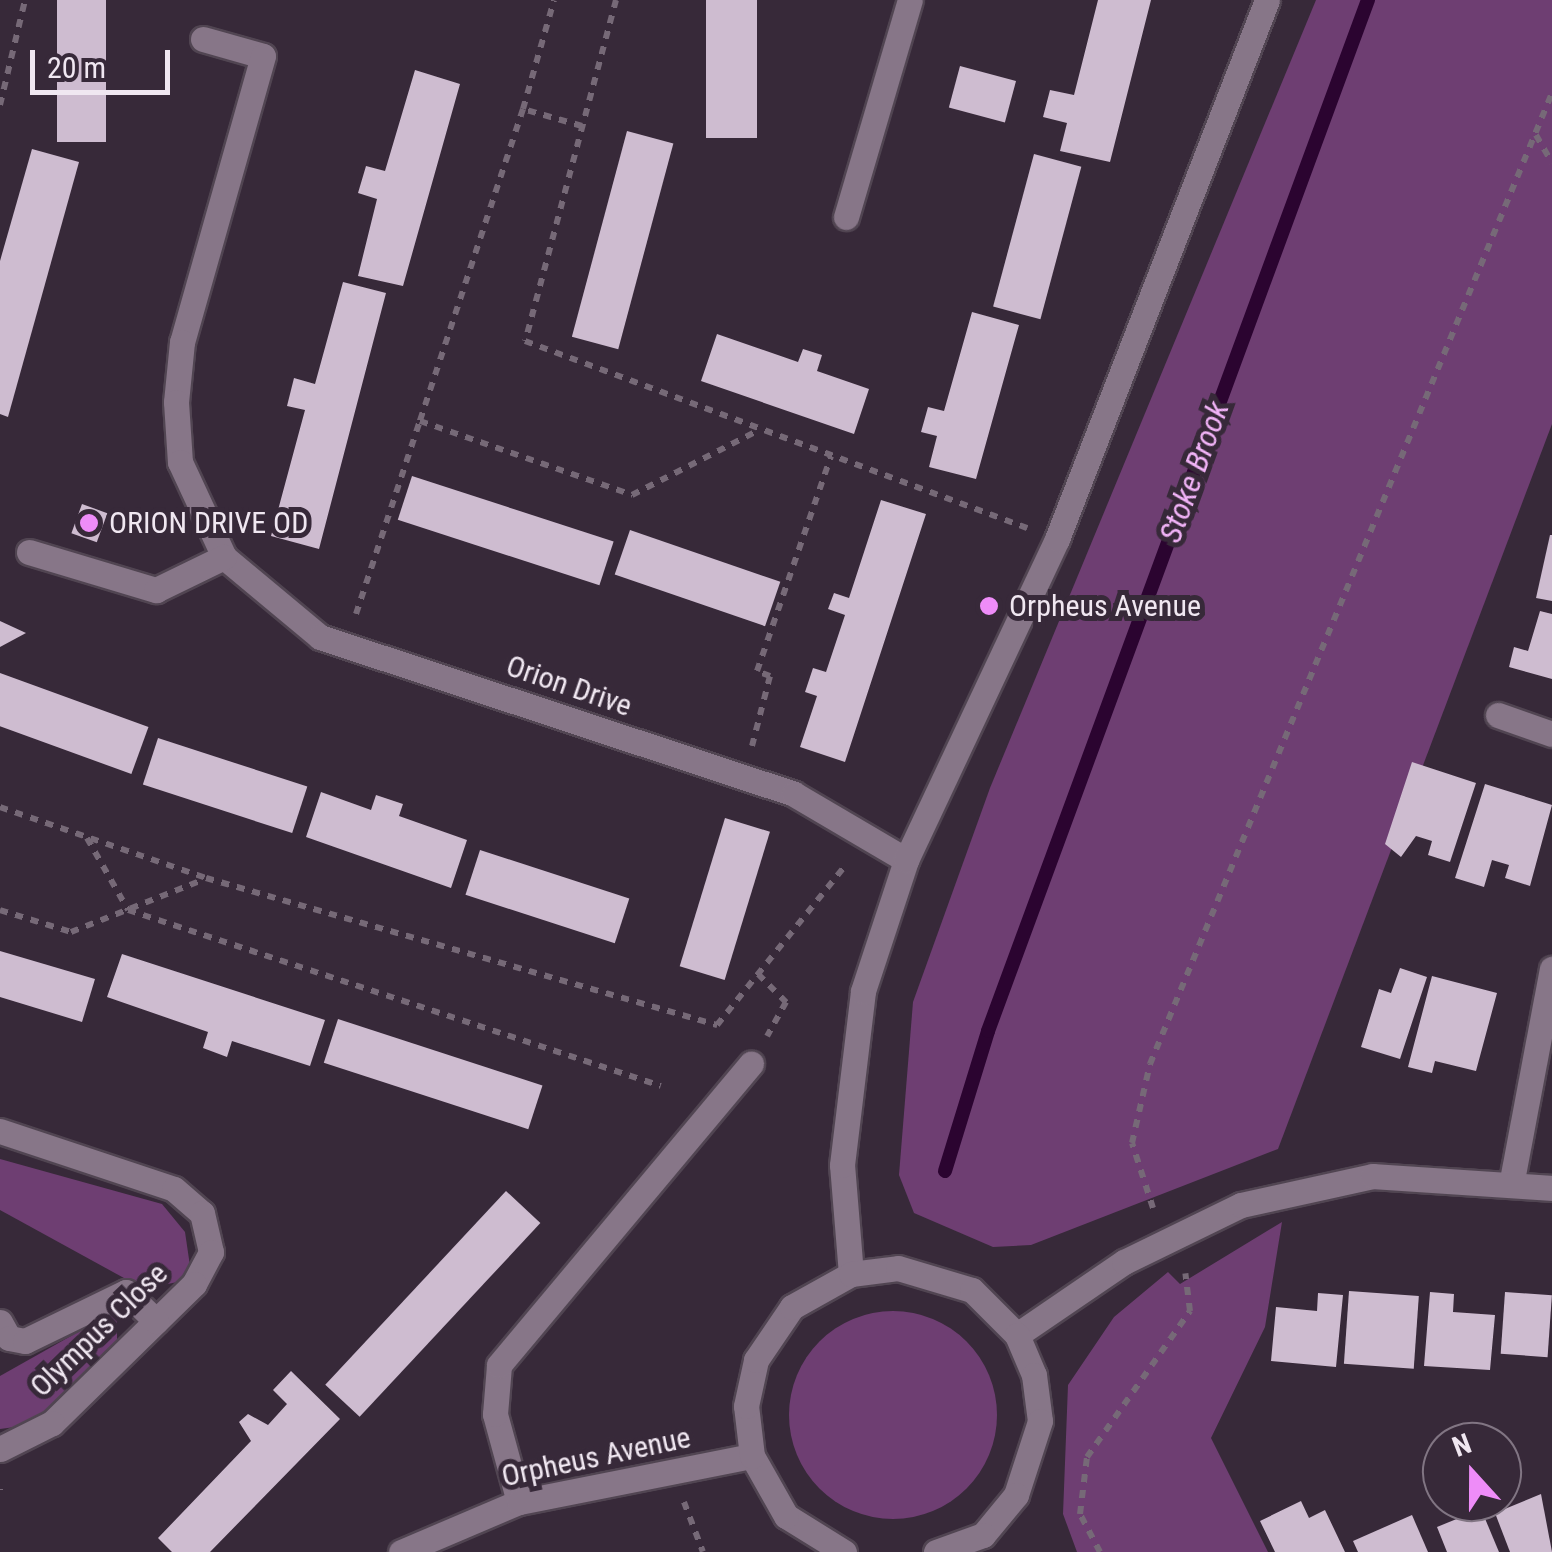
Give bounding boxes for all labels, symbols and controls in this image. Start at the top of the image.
scale bar [35,30,175,92]
text: 20 m [47,50,106,85]
water label: Stoke Brook [1151,396,1237,548]
place label: ORION DRIVE OD [109,505,308,541]
marker: ORION DRIVE OD [78,512,100,534]
place label: Orpheus Avenue [1009,588,1201,624]
marker: Orpheus Avenue [978,595,1000,617]
street label: Orion Drive [501,648,637,724]
street label: Olympus Close [23,1256,175,1404]
street label: Orpheus Avenue [498,1419,694,1495]
north arrow [1422,1422,1522,1522]
text: N [1448,1427,1476,1464]

